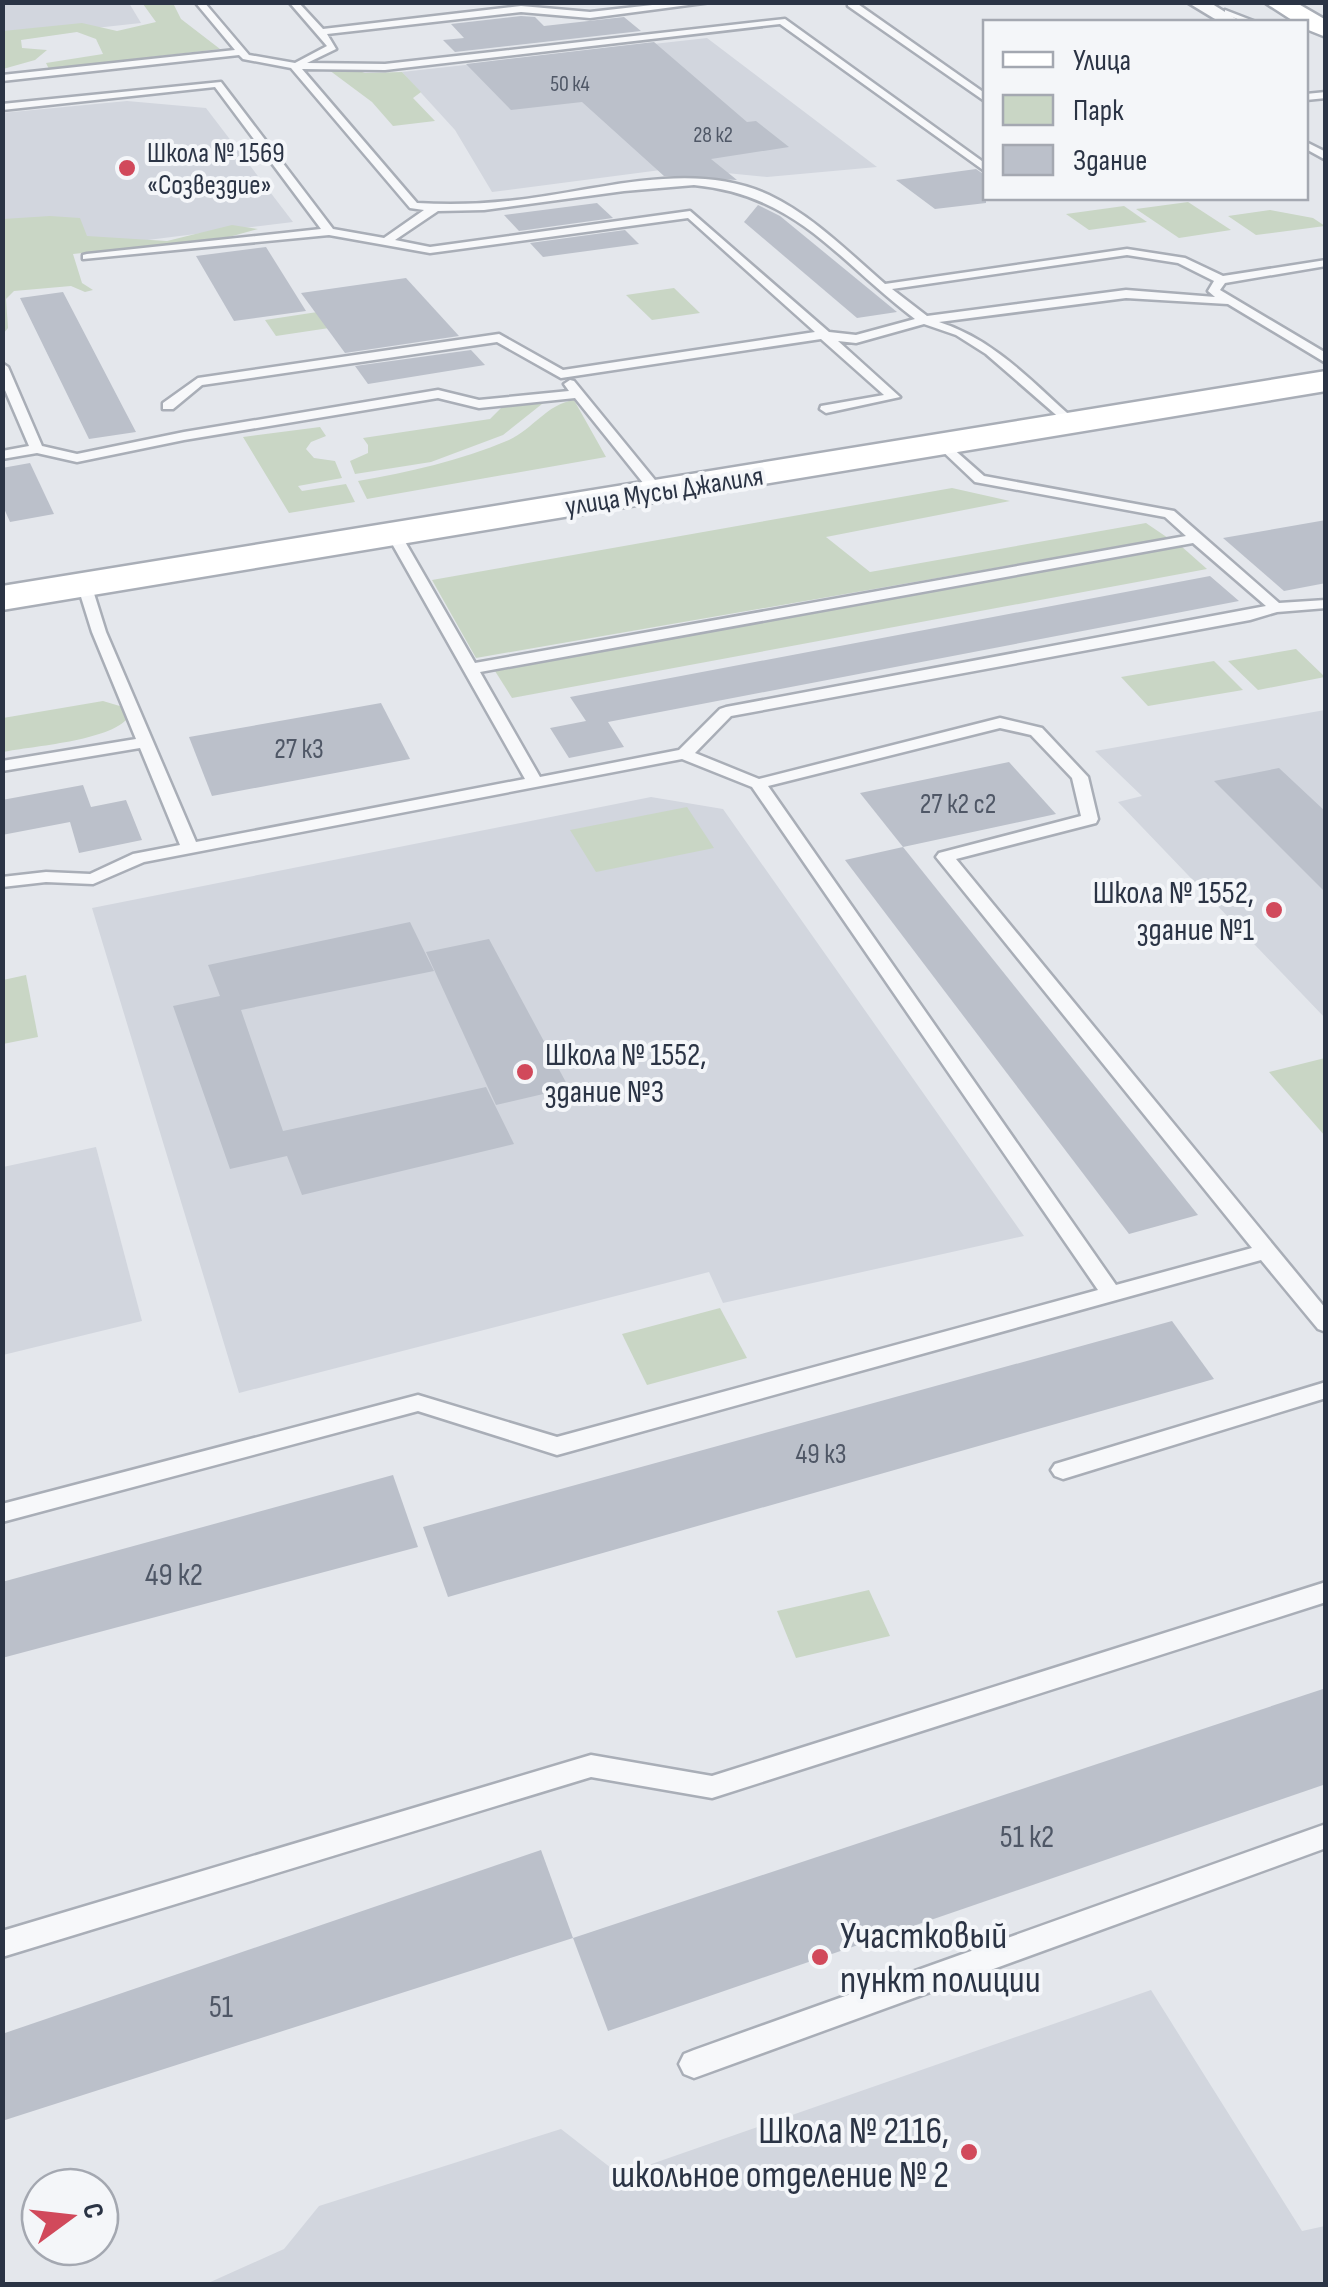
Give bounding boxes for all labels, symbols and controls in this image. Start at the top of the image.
legend [983,20,1308,200]
text: Улица [1073,43,1131,79]
house number: 50 к4 [550,71,590,98]
text: Парк [1073,93,1124,129]
house number: 28 к2 [693,122,733,149]
place label: Школа № 1569 «Созвездие» [147,137,285,202]
text: Здание [1073,143,1147,179]
marker: Школа № 1569 «Созвездие» [116,157,138,179]
street label: улица Мусы Джалиля [563,460,766,523]
house number: 27 к3 [274,733,324,766]
house number: 27 к2 с2 [920,788,996,821]
place label: Школа № 1552, здание №1 [1093,874,1254,950]
marker: Школа № 1552, здание №1 [1263,899,1285,921]
place label: Школа № 1552, здание №3 [545,1036,706,1112]
marker: Школа № 1552, здание №3 [514,1061,536,1083]
house number: 49 к3 [796,1438,846,1471]
house number: 49 к2 [145,1556,203,1595]
house number: 51 к2 [1000,1818,1054,1857]
place label: Участковый пункт полиции [840,1914,1041,2003]
marker: Участковый пункт полиции [809,1946,831,1968]
house number: 51 [209,1988,233,2027]
place label: Школа № 2116, школьное отделение № 2 [611,2109,949,2198]
marker: Школа № 2116, школьное отделение № 2 [958,2141,980,2163]
north arrow [20,2167,120,2267]
text: С [75,2200,110,2222]

